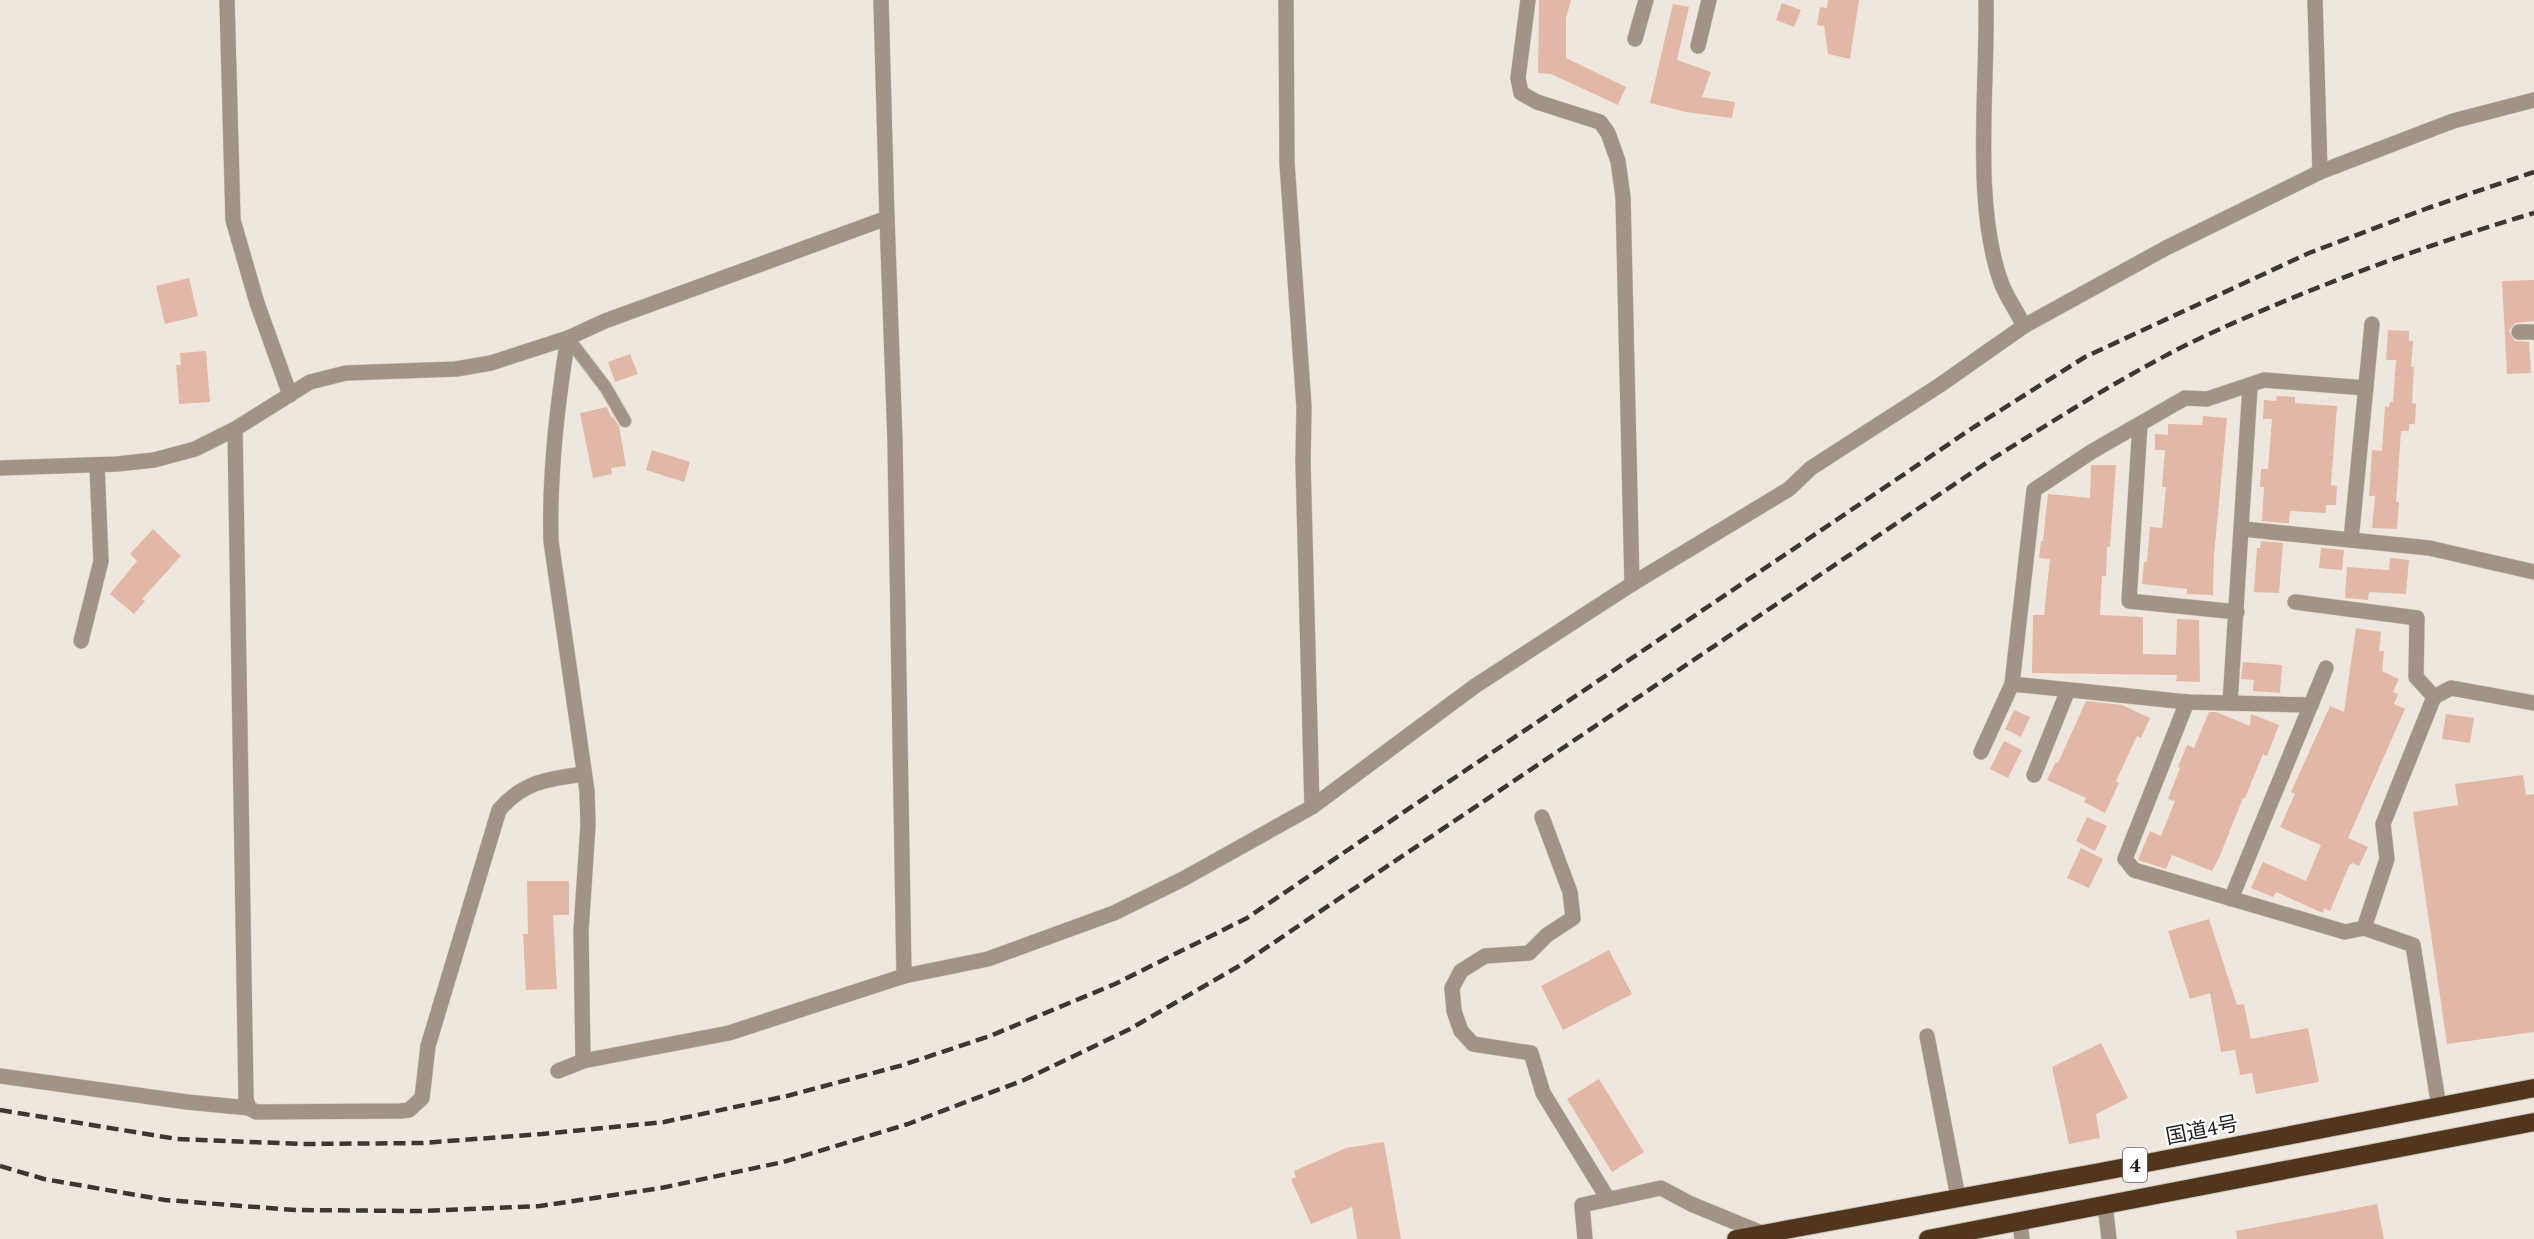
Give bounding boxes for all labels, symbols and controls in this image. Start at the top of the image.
street label: 国道4号 [2163,1108,2241,1154]
road number: 4 [2123,1148,2147,1182]

